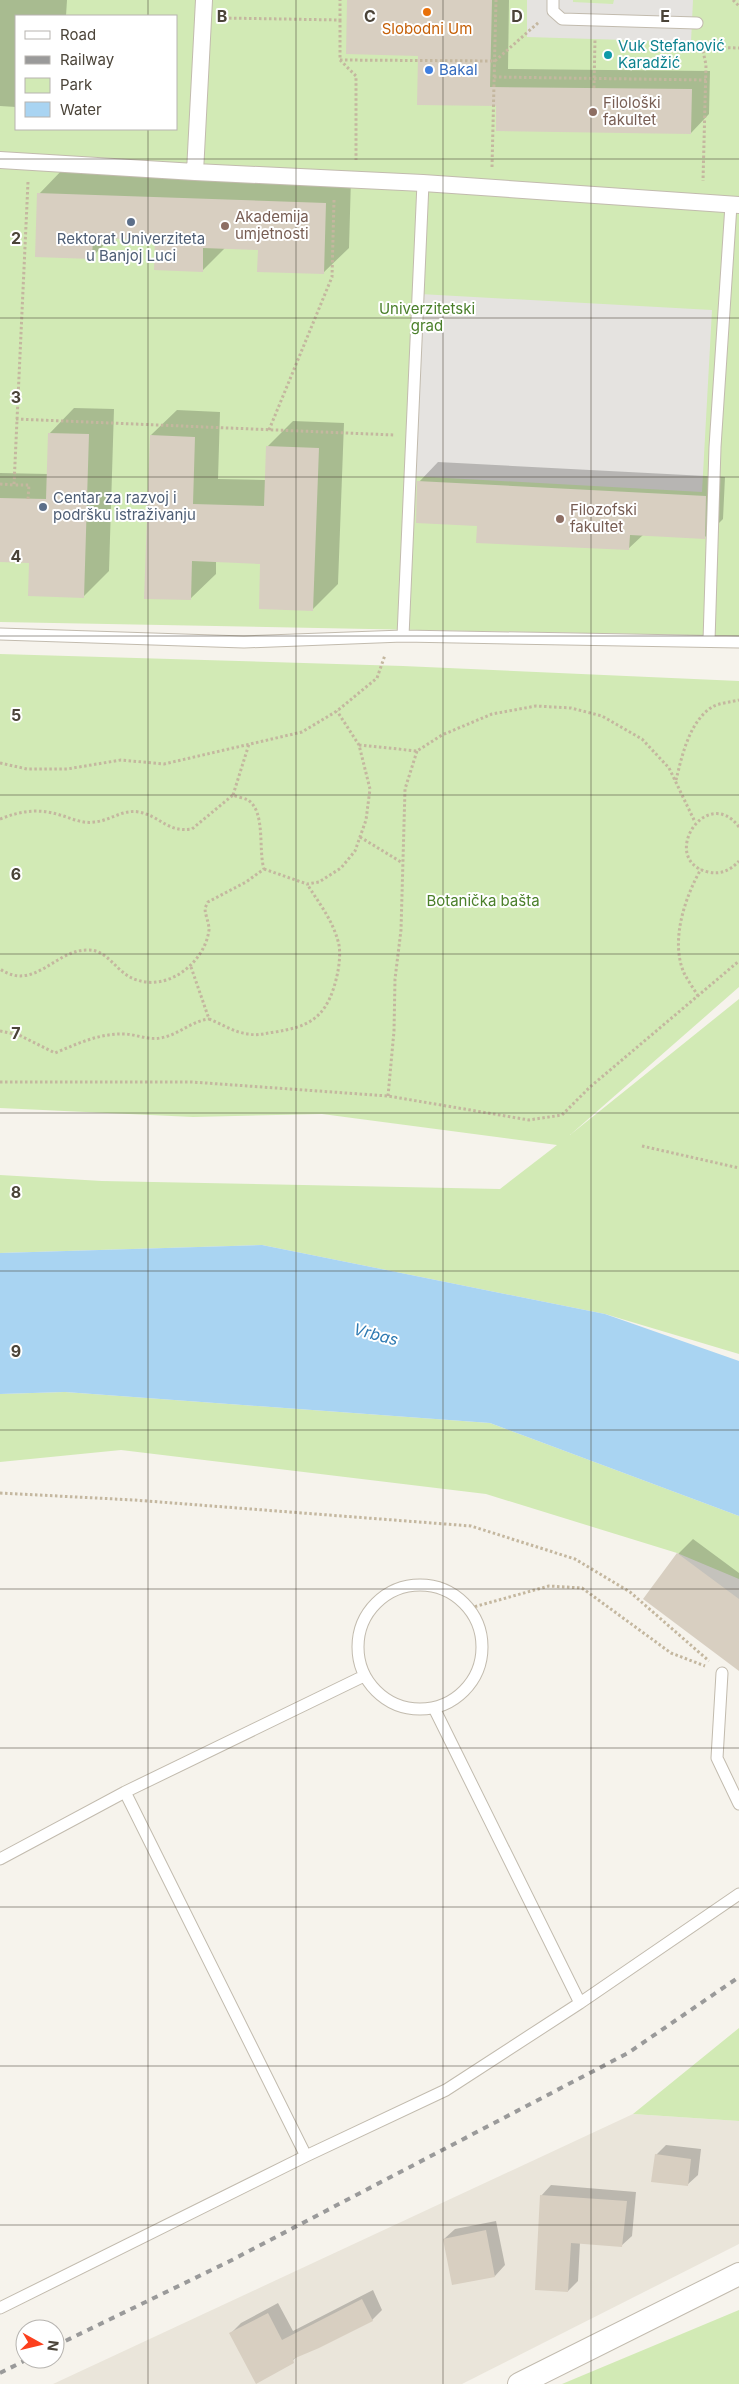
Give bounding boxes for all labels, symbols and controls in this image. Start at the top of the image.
text: B [217,6,227,26]
text: C [364,6,376,26]
marker: Slobodni Um [421,6,433,18]
text: D [511,6,523,26]
text: E [660,6,670,26]
legend [15,15,178,130]
place label: Slobodni Um [382,19,472,38]
text: Road [60,25,96,44]
place label: Vuk Stefanović Karadžić [618,36,725,72]
marker: Vuk Stefanović Karadžić [602,49,614,61]
text: Railway [60,50,115,69]
place label: Bakal [439,60,478,79]
marker: Bakal [423,64,435,76]
text: Park [60,75,93,94]
place label: Filološki fakultet [603,93,661,129]
text: Water [60,100,102,119]
marker: Filološki fakultet [587,106,599,118]
place label: Akademija umjetnosti [235,207,309,243]
marker: Rektorat Univerziteta u Banjoj Luci [125,216,137,228]
marker: Akademija umjetnosti [219,220,231,232]
text: 2 [11,228,21,248]
place label: Rektorat Univerziteta u Banjoj Luci [57,229,205,265]
park label: Univerzitetski grad [379,299,475,335]
text: 3 [11,387,21,407]
place label: Centar za razvoj i podršku istraživanju [53,488,196,524]
place label: Filozofski fakultet [570,500,637,536]
marker: Centar za razvoj i podršku istraživanju [37,501,49,513]
marker: Filozofski fakultet [554,513,566,525]
text: 4 [11,546,22,566]
text: 5 [11,705,21,725]
text: 6 [11,864,21,884]
park label: Botanička bašta [426,891,540,910]
text: 7 [11,1023,21,1043]
text: 8 [11,1182,21,1202]
water label: Vrbas [351,1318,401,1350]
text: 9 [11,1341,21,1361]
north arrow [15,2319,65,2369]
text: N [44,2339,63,2352]

